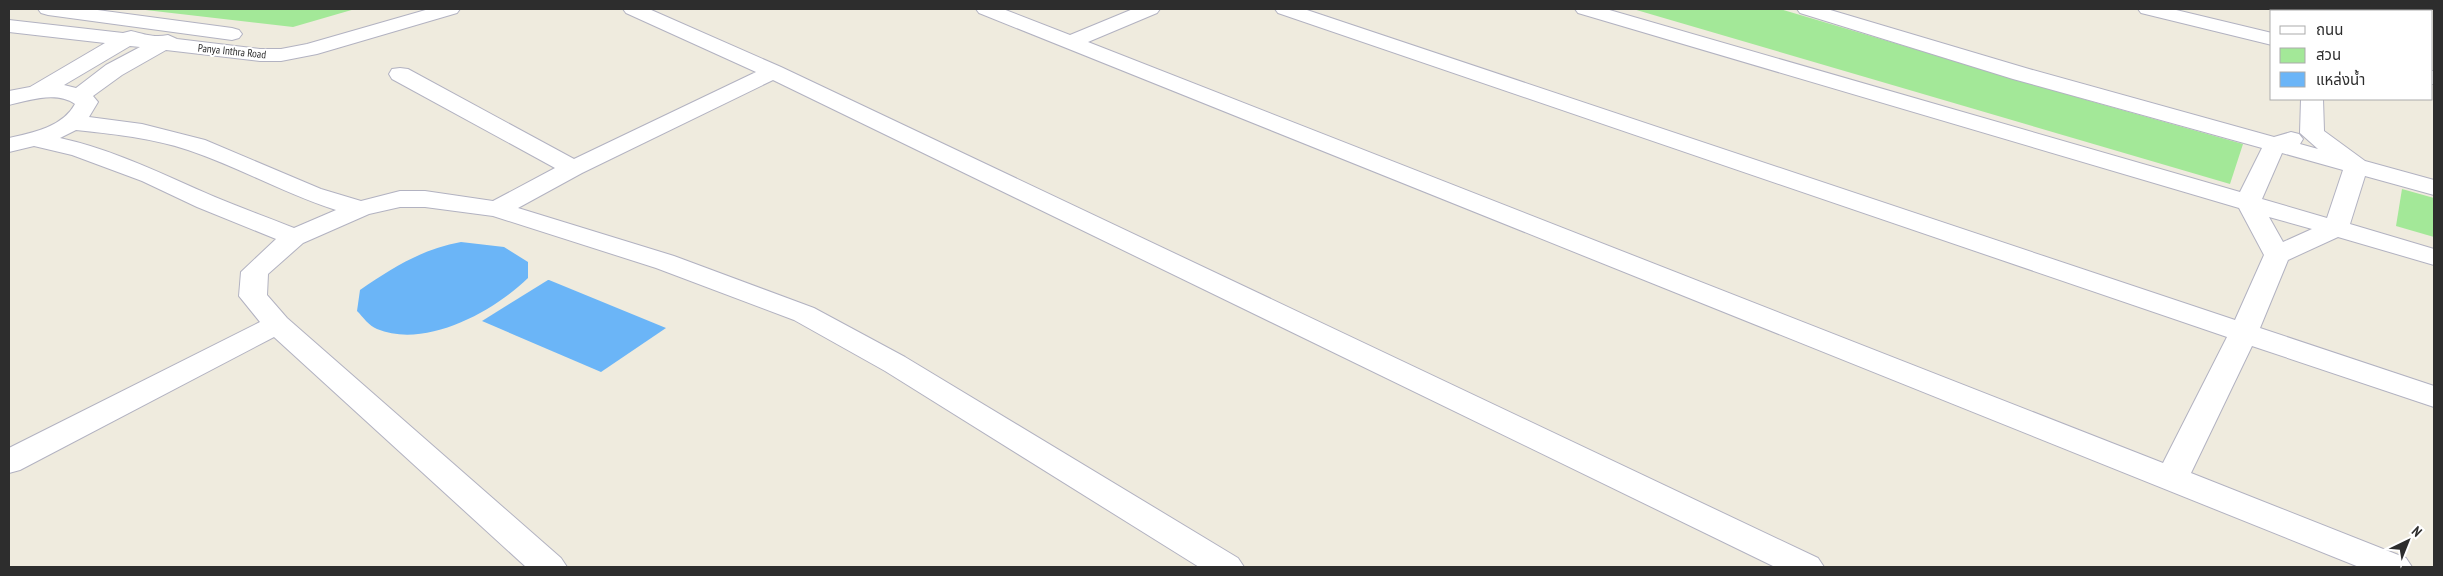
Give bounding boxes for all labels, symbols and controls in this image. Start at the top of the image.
legend [2270,10,2433,100]
text: ถนน [2316,20,2343,39]
street label: Panya Inthra Road [197,40,267,62]
text: สวน [2316,45,2341,64]
text: แหล่งน้ำ [2316,69,2365,89]
north arrow [2383,516,2433,566]
text: N [2408,522,2426,541]

